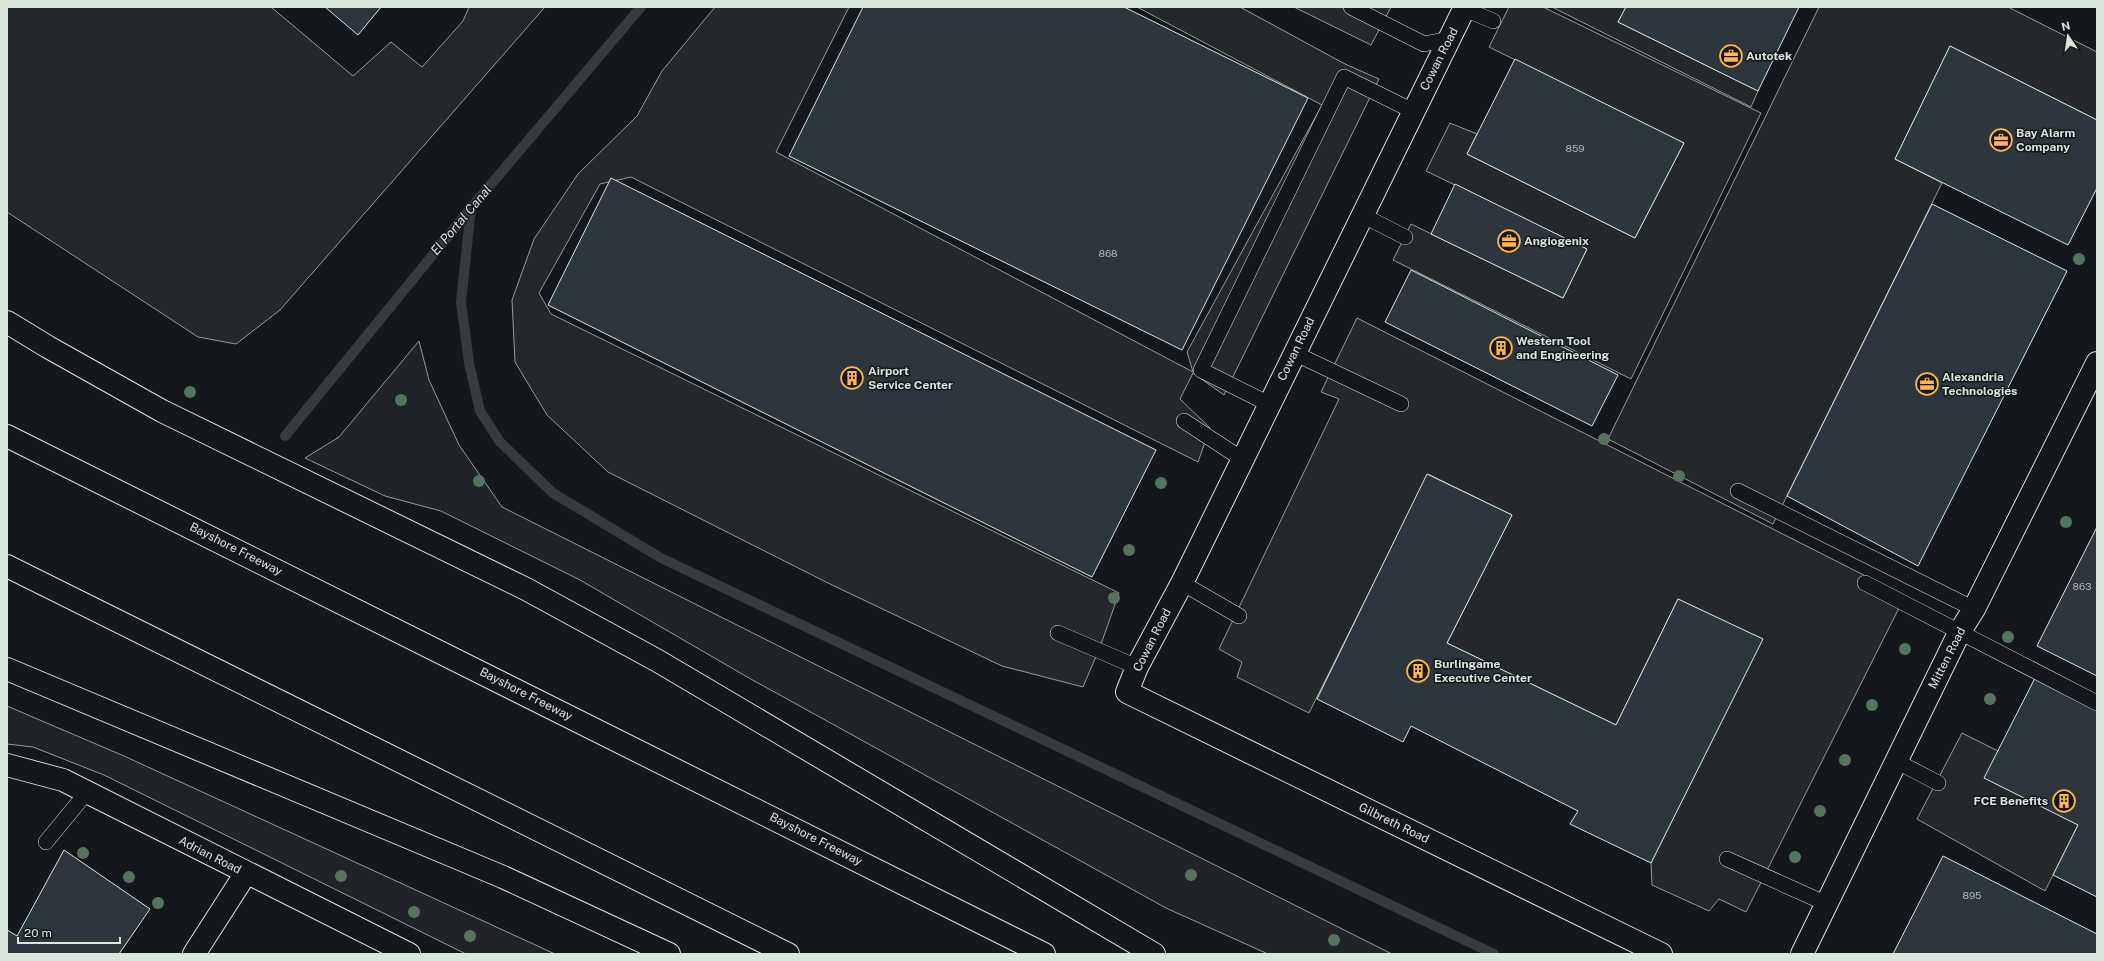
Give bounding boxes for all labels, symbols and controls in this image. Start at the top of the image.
north arrow [2048,16,2088,56]
text: N [2060,19,2071,33]
street label: Cowan Road [1417,25,1461,93]
office icon: Autotek [1718,43,1744,69]
place label: Autotek [1746,49,1792,63]
place label: Bay Alarm Company [2016,126,2076,154]
office icon: Bay Alarm Company [1988,127,2014,153]
house number: 859 [1565,142,1585,154]
water label: El Portal Canal [427,182,495,258]
office icon: Angiogenix [1496,228,1522,254]
place label: Angiogenix [1524,234,1589,248]
house number: 868 [1098,247,1118,259]
street label: Cowan Road [1275,315,1317,383]
place label: Western Tool and Engineering [1516,334,1610,362]
building icon: Western Tool and Engineering [1488,335,1514,361]
place label: Airport Service Center [868,364,953,392]
building icon: Airport Service Center [839,365,865,391]
place label: Alexandria Technologies [1942,370,2017,398]
office icon: Alexandria Technologies [1914,371,1940,397]
street label: Bayshore Freeway [187,520,285,579]
house number: 863 [2073,580,2091,592]
street label: Cowan Road [1130,606,1174,674]
street label: Mitten Road [1926,625,1968,691]
place label: Burlingame Executive Center [1434,657,1532,685]
building icon: Burlingame Executive Center [1405,658,1431,684]
street label: Bayshore Freeway [477,665,575,724]
building icon: FCE Benefits [2051,788,2077,814]
place label: FCE Benefits [1973,794,2048,808]
street label: Gilbreth Road [1356,800,1432,846]
street label: Bayshore Freeway [767,810,865,869]
street label: Adrian Road [176,833,244,877]
house number: 895 [1962,889,1982,901]
scale bar [18,919,120,945]
text: 20 m [24,926,52,940]

